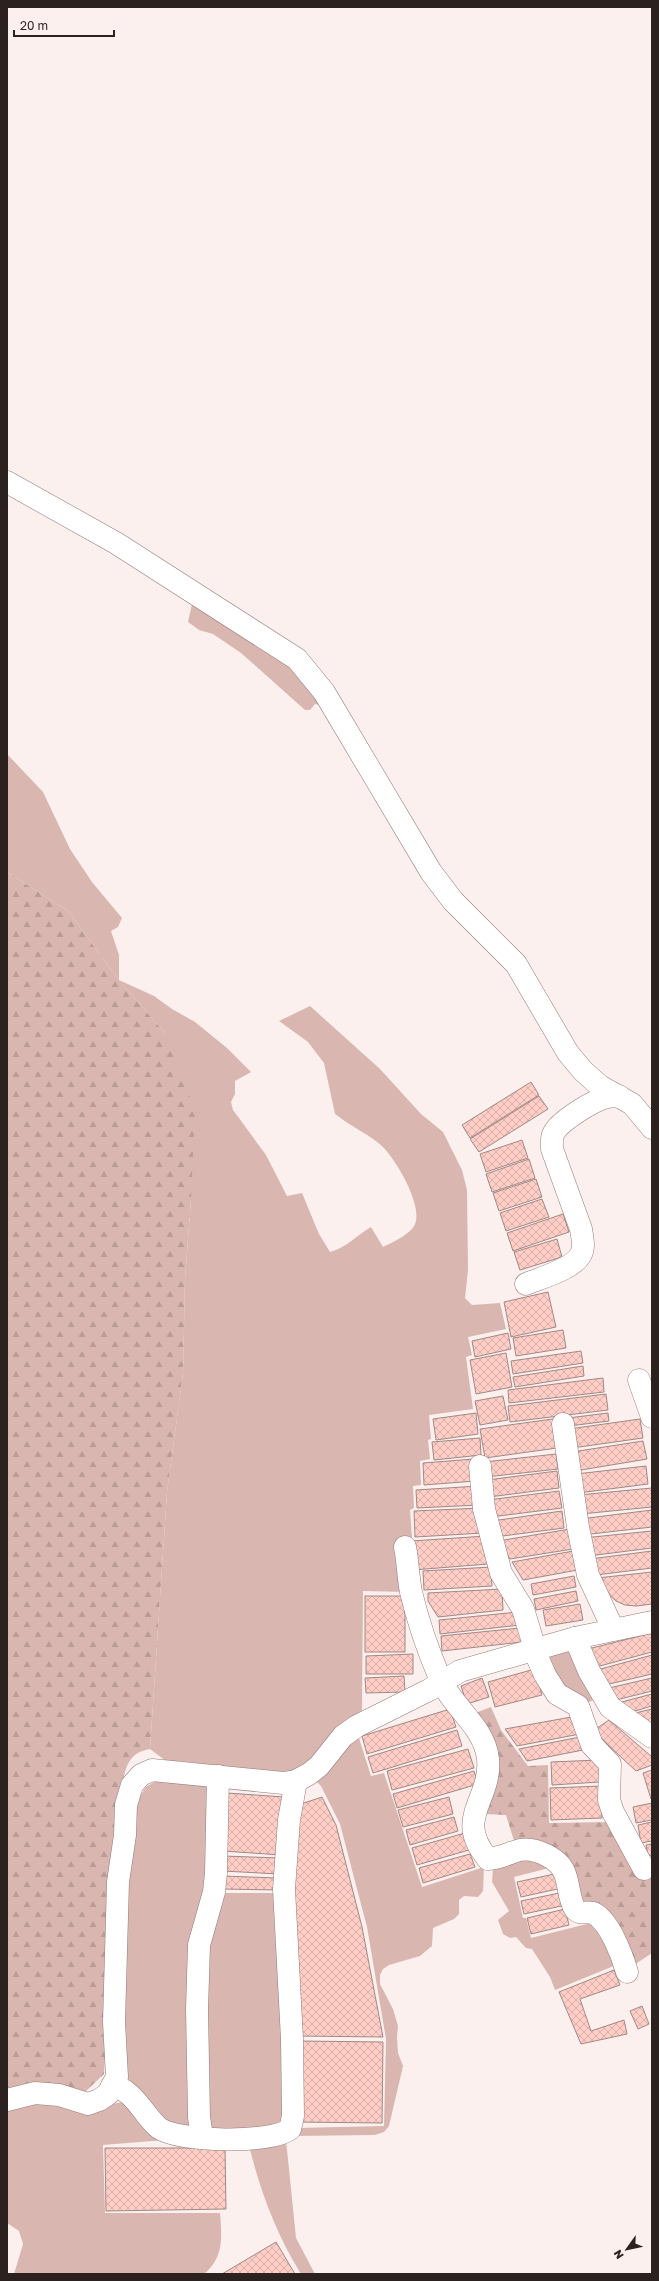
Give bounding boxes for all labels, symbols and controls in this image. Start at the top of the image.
scale bar [14,12,114,38]
text: 20 m [20,18,48,33]
north arrow [607,2229,647,2269]
text: N [610,2248,626,2262]

